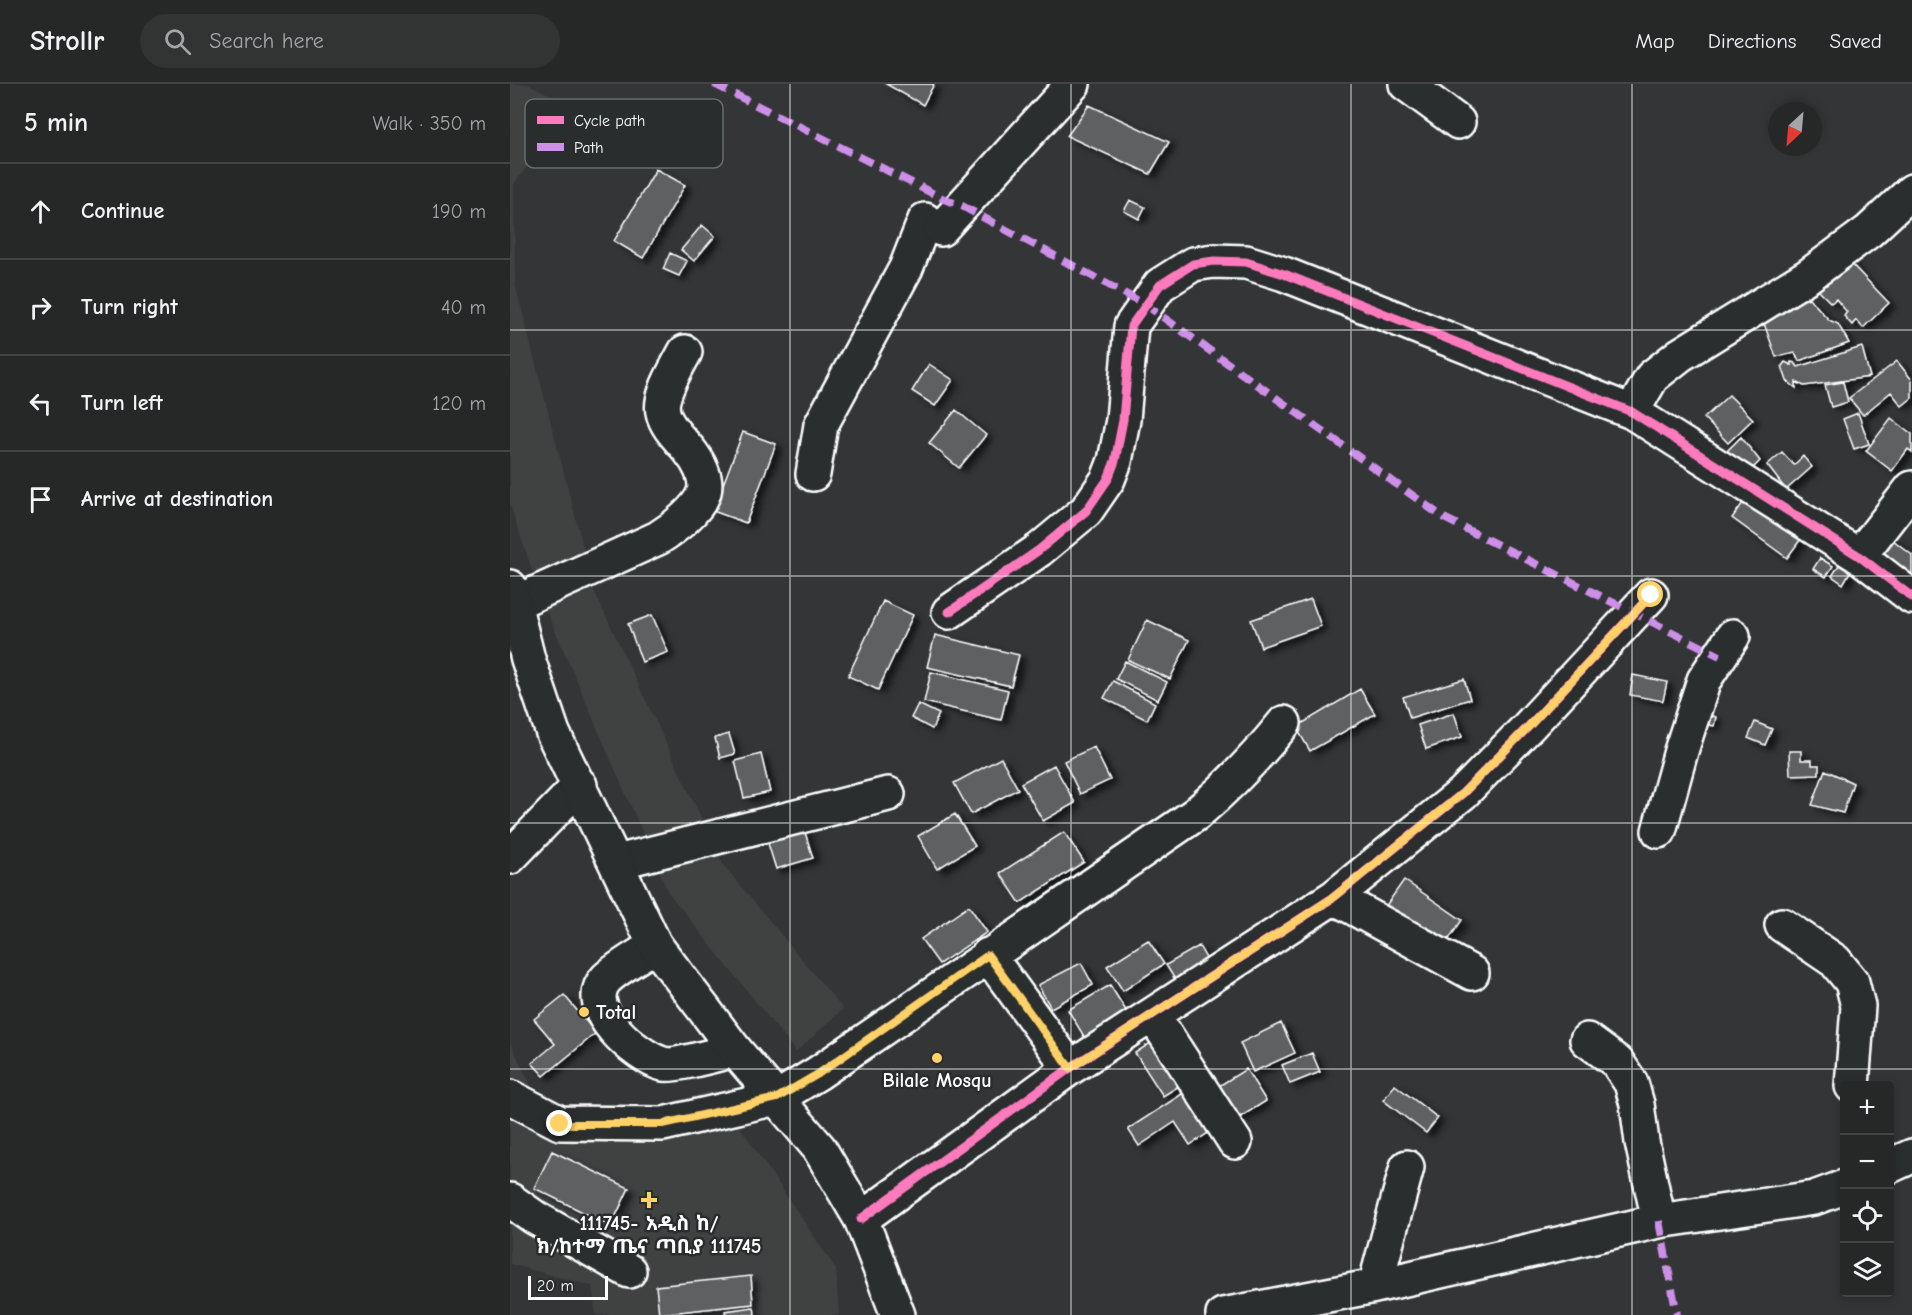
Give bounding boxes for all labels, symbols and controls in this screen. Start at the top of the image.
search box [140,14,560,68]
text: Strollr [30,25,104,57]
icon: search [161,25,194,58]
text: Search here [209,28,324,54]
text: Map [1635,29,1675,53]
text: Directions [1708,29,1797,53]
text: Saved [1830,29,1882,53]
legend [525,99,723,168]
north arrow [1768,102,1822,156]
text: 5 min [24,108,88,138]
text: Walk · 350 m [372,112,486,135]
text: Cycle path [574,112,645,130]
text: Path [574,139,604,157]
icon: ahead [24,195,57,228]
text: Continue [81,198,164,224]
text: 190 m [432,200,486,223]
icon: right [24,291,57,324]
text: Turn right [81,294,178,320]
text: 40 m [441,296,486,319]
icon: left [24,387,57,420]
text: Turn left [81,390,163,416]
text: 120 m [432,392,486,415]
icon: arrive [24,483,57,516]
text: Arrive at destination [81,486,273,512]
route start [1637,581,1663,607]
place label: Total [596,1001,636,1024]
marker: Total [577,1005,591,1019]
marker: Bilale Mosqu [930,1051,944,1065]
place label: Bilale Mosqu [882,1069,992,1092]
map controls [1840,1081,1894,1297]
button: + [1840,1081,1894,1135]
route end [546,1110,572,1136]
button: − [1840,1135,1894,1189]
button: locate [1840,1189,1894,1243]
marker: 111745- አዲስ ከ/ ክ/ከተማ ጤና ጣቢያ 111745 [640,1191,658,1209]
place label: 111745- አዲስ ከ/ ክ/ከተማ ጤና ጣቢያ 111745 [537,1212,761,1258]
button: layers [1840,1243,1894,1297]
scale bar [528,1273,608,1300]
text: 20 m [537,1277,574,1295]

